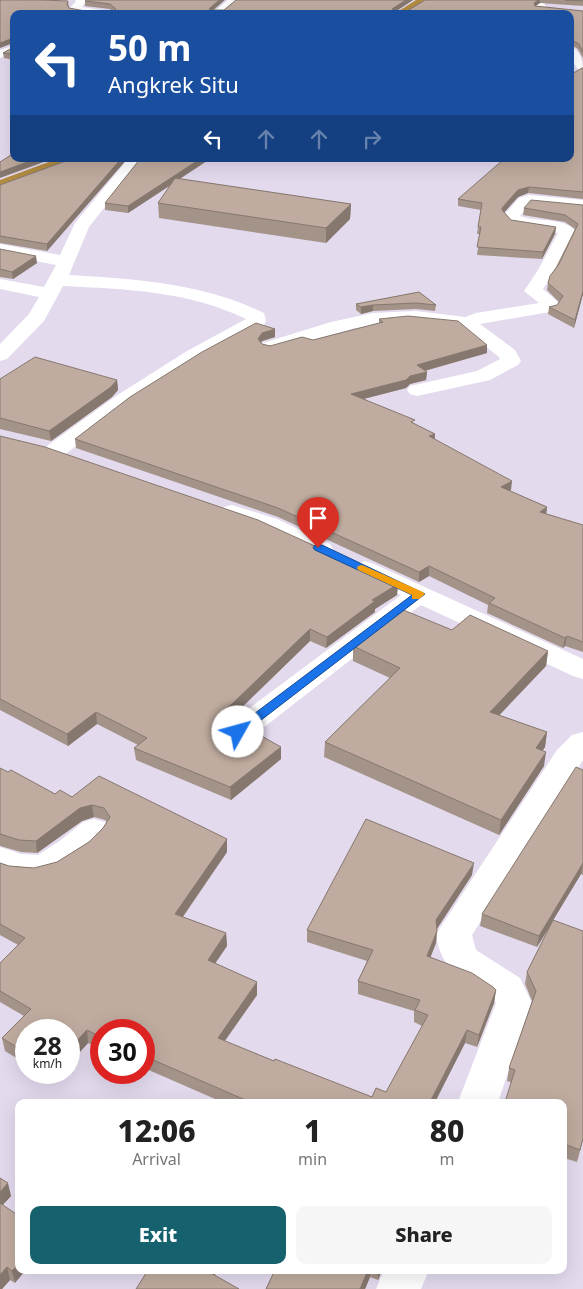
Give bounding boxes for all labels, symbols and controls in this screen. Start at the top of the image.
text: 50 m [108,24,191,71]
icon: left [25,30,90,95]
text: Angkrek Situ [108,69,239,99]
icon: left [199,125,227,153]
icon: ahead [252,125,280,153]
icon: ahead [305,125,333,153]
icon: right [358,125,386,153]
pin [297,497,339,548]
icon: arrive [304,504,332,532]
position arrow [211,705,263,757]
speed limit sign: 30 [90,1019,155,1084]
text: 28 [33,1028,62,1062]
text: km/h [33,1055,62,1072]
text: 12:06 [118,1110,196,1151]
text: 1 [304,1110,321,1151]
text: 80 [430,1110,464,1151]
text: Arrival [132,1148,181,1170]
text: min [298,1148,327,1170]
text: m [440,1148,455,1170]
button: Exit [30,1206,286,1264]
button: Share [296,1206,552,1264]

